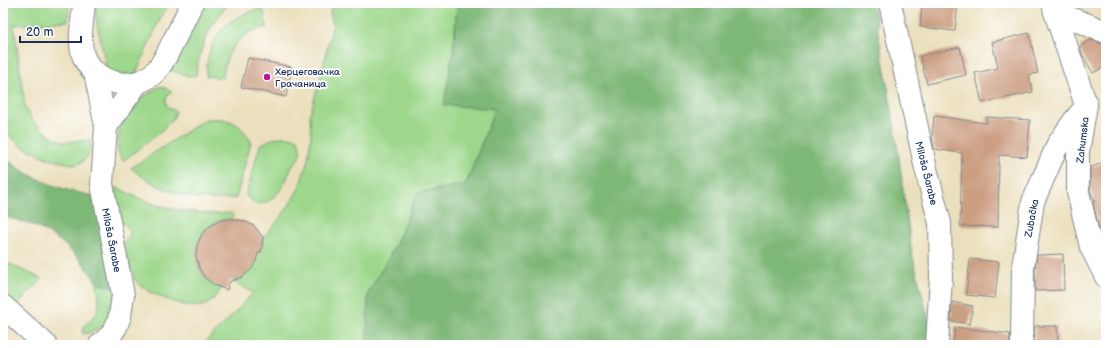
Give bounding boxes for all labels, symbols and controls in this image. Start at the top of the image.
scale bar [20,18,81,44]
text: 20 m [26,25,53,40]
place label: Херцеговачка Грачаница [275,66,340,90]
marker: Херцеговачка Грачаница [262,72,272,82]
street label: Zahumska [1074,116,1092,165]
street label: Miloša Šarabe [912,140,940,207]
street label: Zubačka [1022,198,1042,239]
street label: Miloša Šarabe [99,207,123,274]

